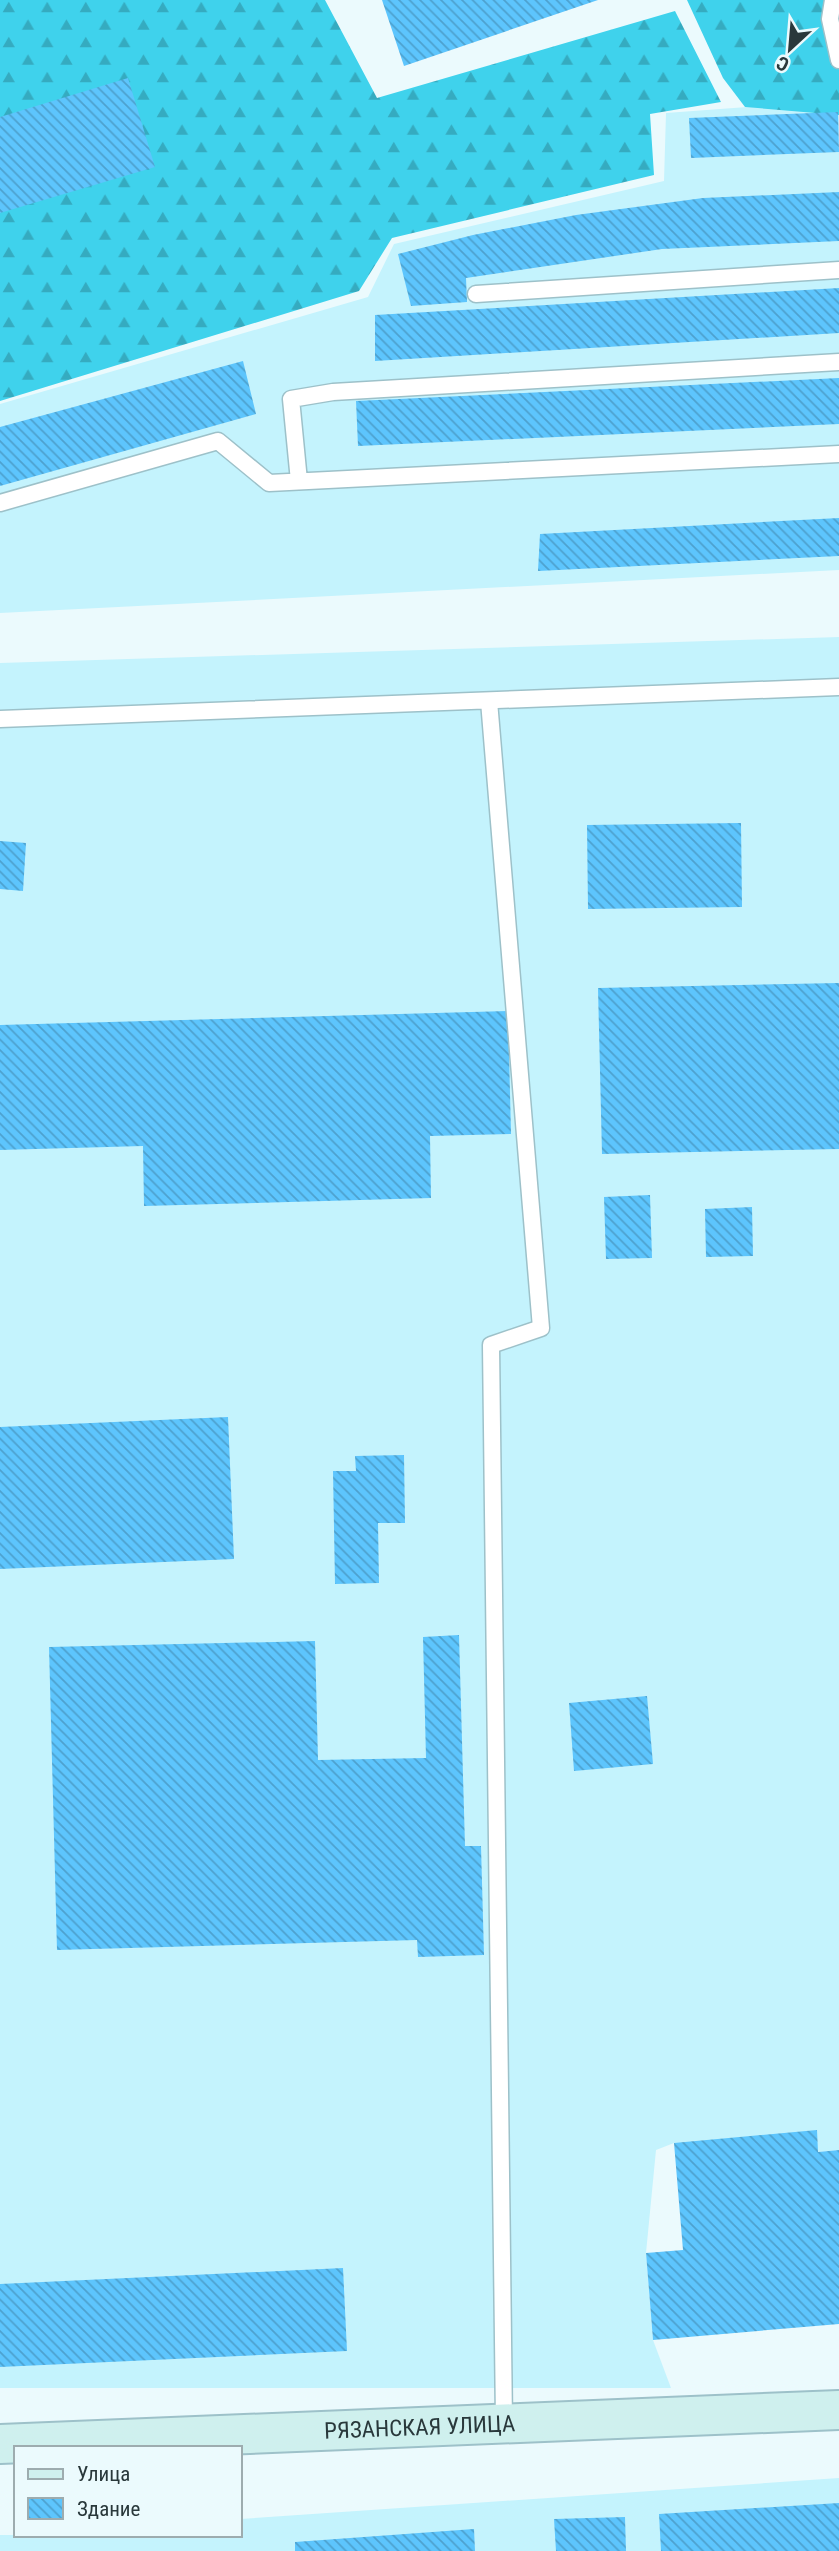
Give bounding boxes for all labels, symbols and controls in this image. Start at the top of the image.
north arrow [755,14,825,84]
text: С [773,51,793,77]
street label: РЯЗАНСКАЯ УЛИЦА [324,2410,516,2444]
legend [14,2446,242,2537]
text: Улица [77,2462,130,2486]
text: Здание [77,2497,141,2521]

